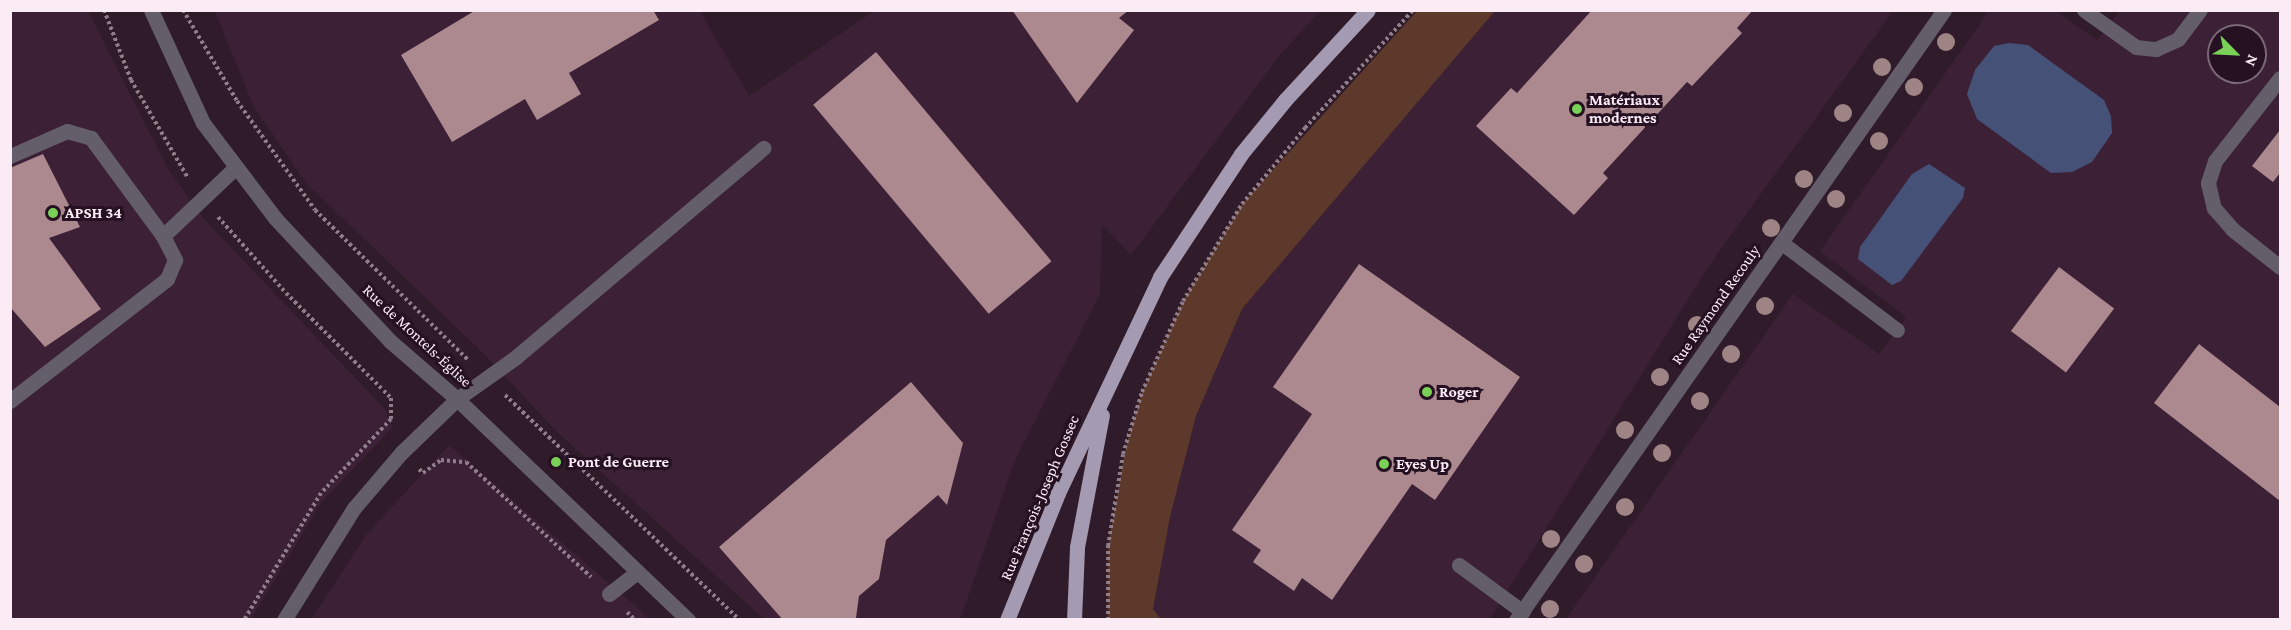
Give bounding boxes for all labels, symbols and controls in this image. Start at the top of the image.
north arrow [2207,24,2267,84]
text: N [2242,52,2262,69]
place label: Matériaux modernes [1589,90,1660,128]
marker: Matériaux modernes [1570,102,1584,116]
place label: APSH 34 [65,203,122,223]
marker: APSH 34 [46,206,60,220]
street label: Rue Raymond Recouly [1667,241,1765,369]
street label: Rue de Montels-Église [359,281,475,391]
place label: Roger [1439,382,1479,402]
marker: Roger [1420,385,1434,399]
street label: Rue François-Joseph Gossec [997,413,1083,583]
place label: Pont de Guerre [568,452,669,472]
place label: Eyes Up [1396,454,1449,474]
marker: Pont de Guerre [549,455,563,469]
marker: Eyes Up [1377,457,1391,471]

